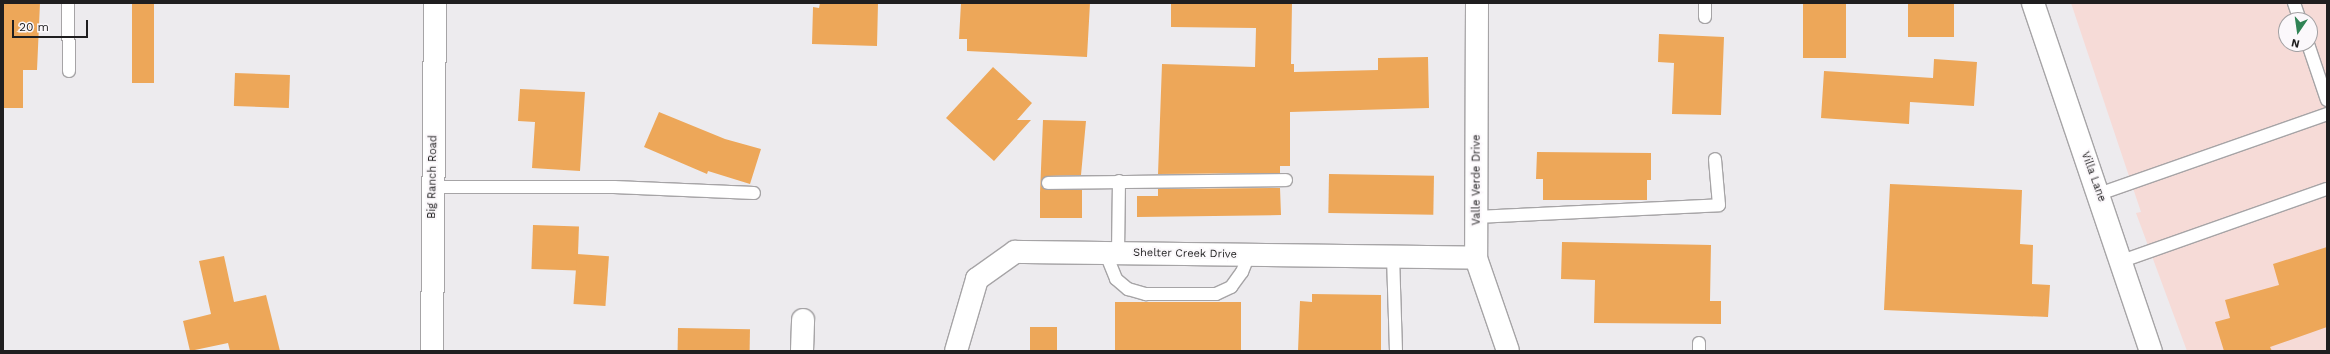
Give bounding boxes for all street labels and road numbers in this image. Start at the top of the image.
street label: Valle Verde Drive [1470,134,1484,226]
street label: Big Ranch Road [426,135,440,219]
street label: Villa Lane [2078,150,2108,204]
street label: Shelter Creek Drive [1133,246,1237,262]

